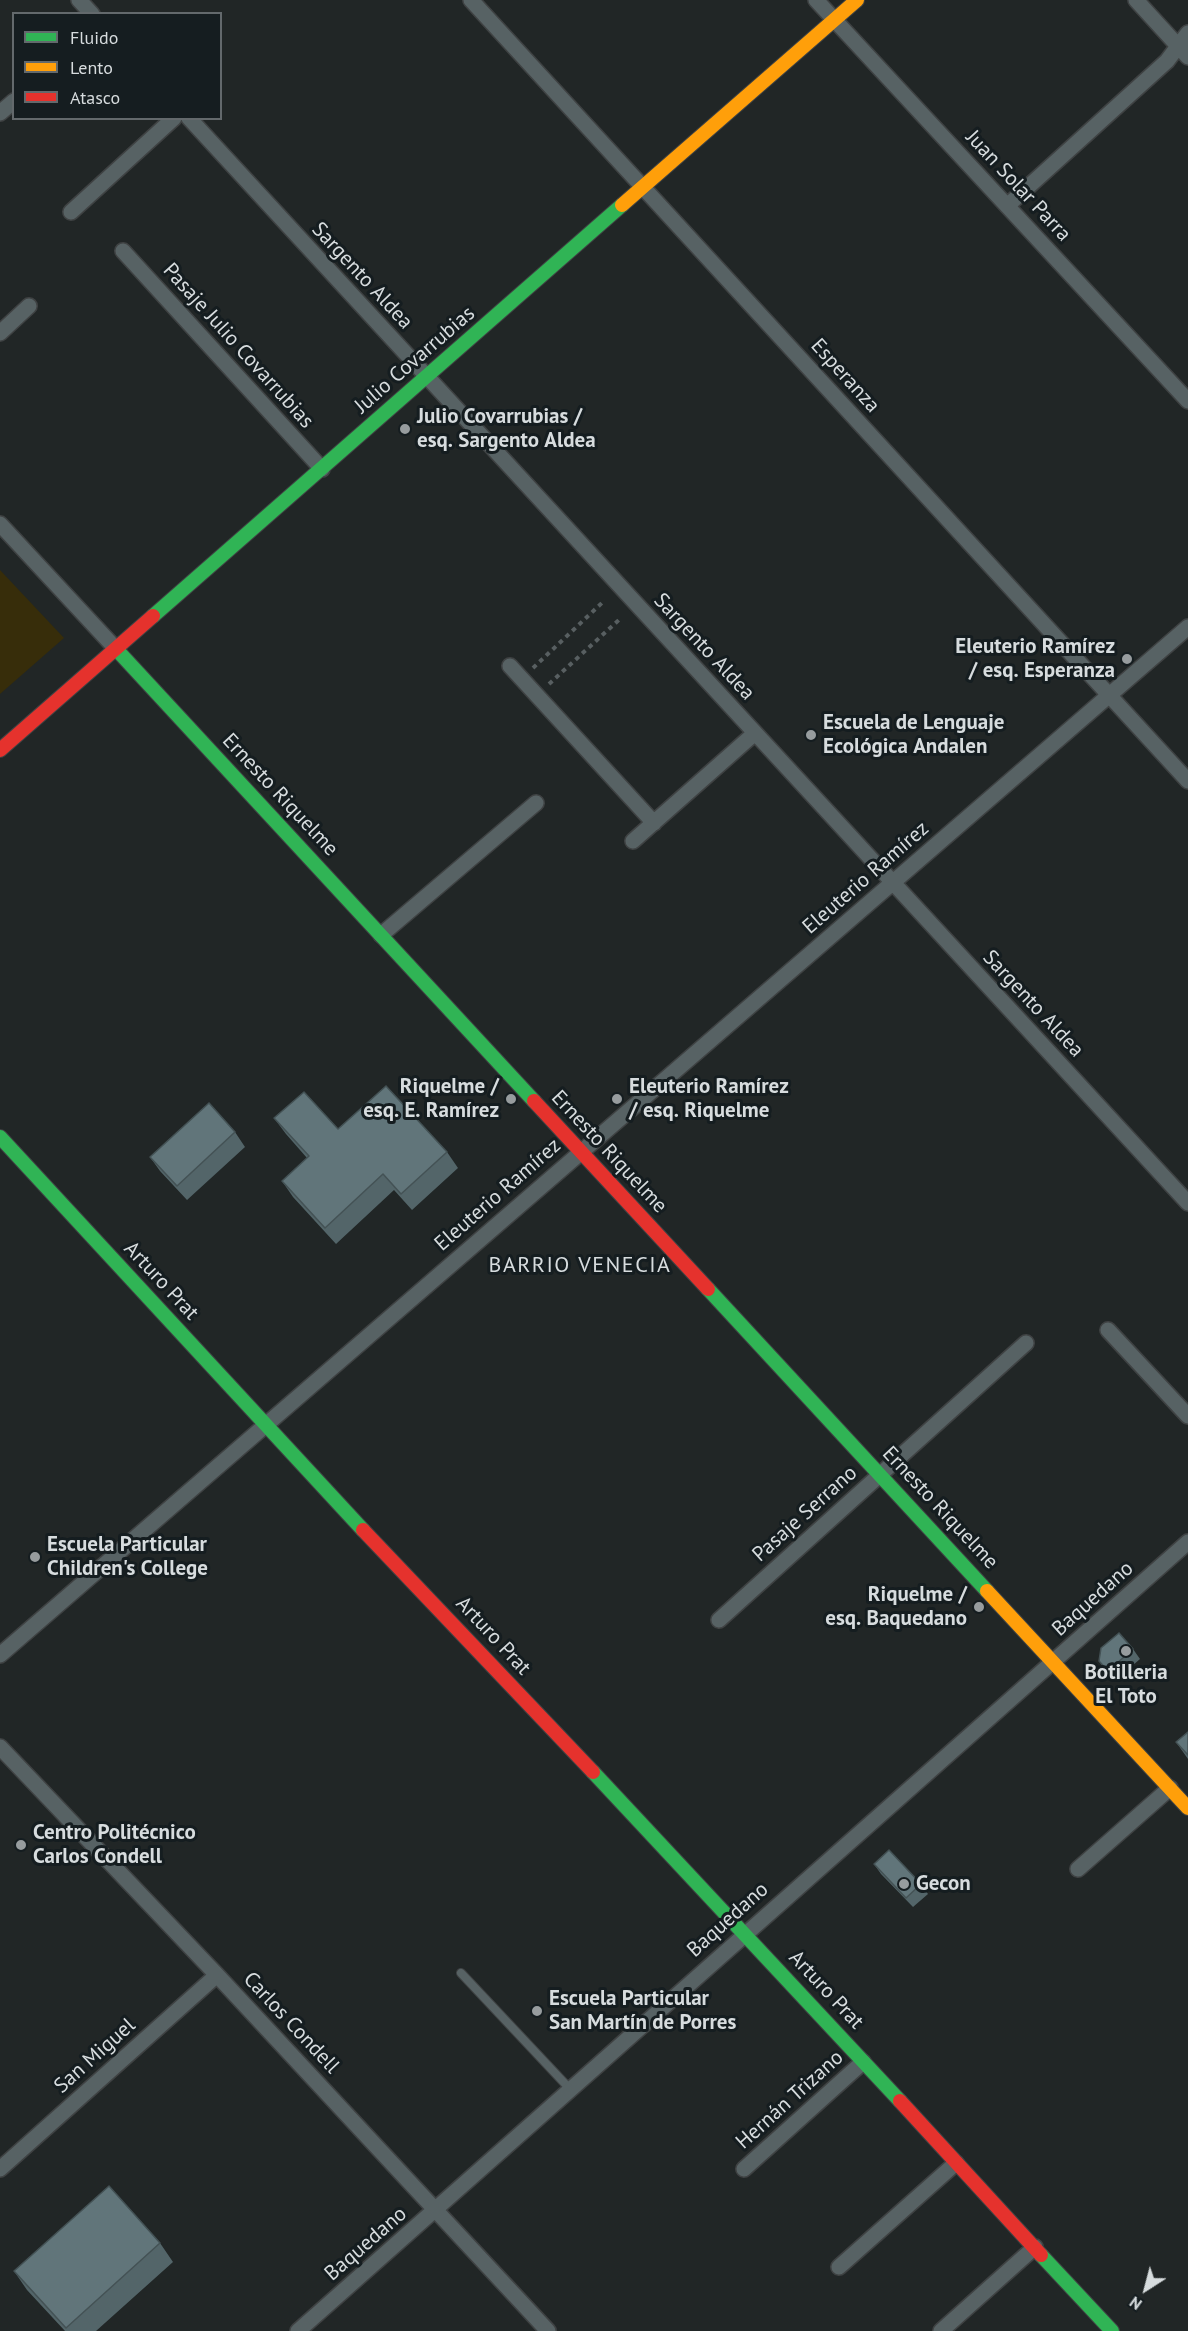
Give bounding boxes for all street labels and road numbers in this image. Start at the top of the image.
street label: Juan Solar Parra [960,125,1076,247]
street label: Sargento Aldea [306,217,418,335]
street label: Pasaje Julio Covarrubias [157,258,319,434]
street label: Julio Covarrubias [350,301,480,419]
street label: Esperanza [805,334,885,418]
street label: Sargento Aldea [648,588,760,706]
street label: Ernesto Riquelme [217,728,343,862]
street label: Eleuterio Ramírez [798,816,934,940]
street label: Sargento Aldea [977,945,1089,1063]
street label: Ernesto Riquelme [546,1085,672,1219]
street label: Eleuterio Ramírez [430,1133,566,1257]
street label: Arturo Prat [118,1237,204,1325]
street label: Ernesto Riquelme [877,1441,1003,1575]
street label: Pasaje Serrano [748,1461,862,1567]
street label: Baquedano [1047,1556,1139,1642]
street label: Arturo Prat [450,1592,536,1680]
street label: Baquedano [682,1877,774,1963]
street label: Arturo Prat [783,1946,869,2034]
street label: Carlos Condell [238,1967,344,2079]
street label: San Miguel [49,2013,141,2099]
street label: Hernán Trizano [731,2045,849,2155]
street label: Baquedano [320,2202,412,2286]

